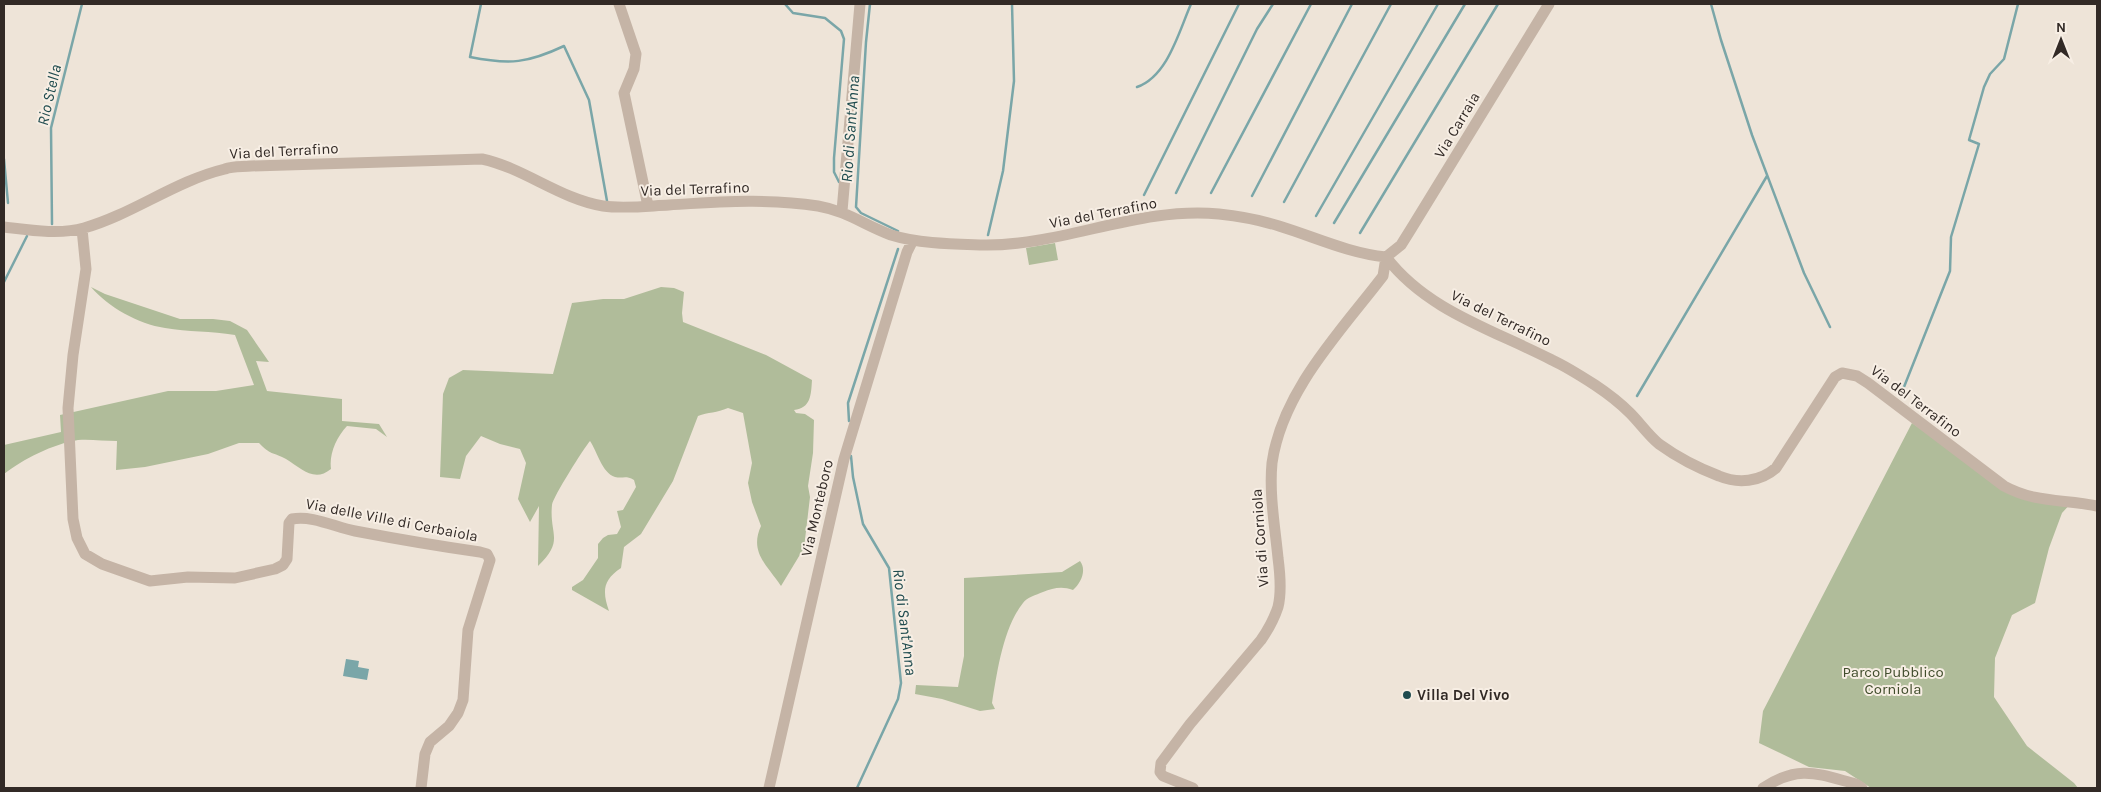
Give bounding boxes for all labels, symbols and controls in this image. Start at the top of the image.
north arrow [2036,15,2086,65]
text: N [2056,19,2066,36]
water label: Rio Stella [33,63,65,127]
water label: Rio di Sant'Anna [837,75,863,183]
street label: Via Carraia [1430,89,1484,161]
street label: Via del Terrafino [229,139,339,163]
street label: Via del Terrafino [640,178,750,200]
street label: Via del Terrafino [1048,194,1158,232]
street label: Via del Terrafino [1448,286,1554,350]
street label: Via del Terrafino [1867,361,1965,441]
street label: Via Monteboro [797,458,837,558]
street label: Via di Corniola [1248,488,1272,588]
street label: Via delle Ville di Cerbaiola [304,494,480,546]
water label: Rio di Sant'Anna [889,568,921,676]
park label: Parco Pubblico Corniola [1842,663,1944,698]
place label: Villa Del Vivo [1417,686,1510,704]
marker: Villa Del Vivo [1401,689,1413,701]

